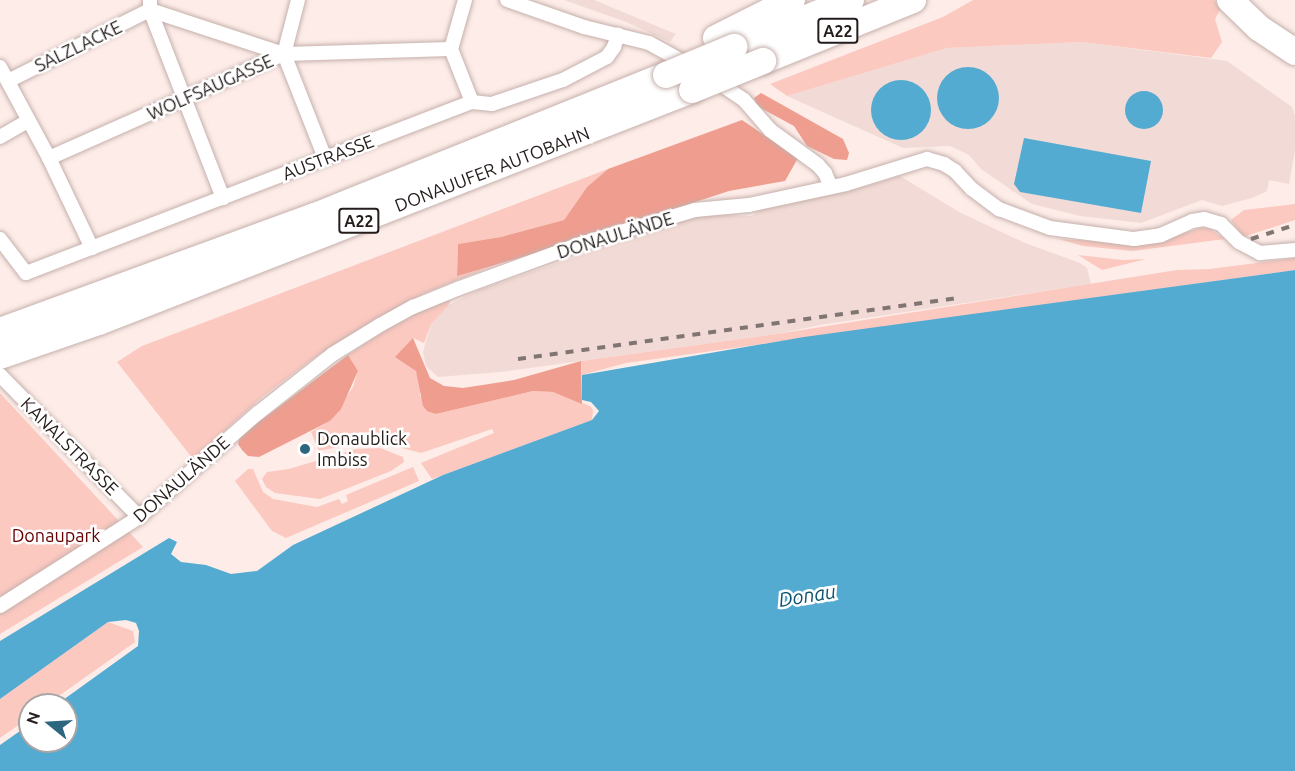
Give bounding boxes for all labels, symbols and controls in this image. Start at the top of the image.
street label: SALZLACKE [31,16,125,76]
road number: A22 [817,18,859,44]
street label: WOLFSAUGASSE [144,50,276,124]
street label: DONAUUFER AUTOBAHN [392,122,592,216]
street label: AUSTRASSE [279,130,377,184]
street label: DONAULÄNDE [554,207,676,263]
road number: A22 [338,208,380,234]
street label: KANALSTRASSE [17,393,123,499]
place label: Donaublick Imbiss [317,428,407,470]
street label: DONAULÄNDE [128,431,234,527]
marker: Donaublick Imbiss [298,442,312,456]
park label: Donaupark [12,524,100,546]
water label: Donau [777,579,837,611]
north arrow [18,693,78,753]
text: N [22,710,43,727]

